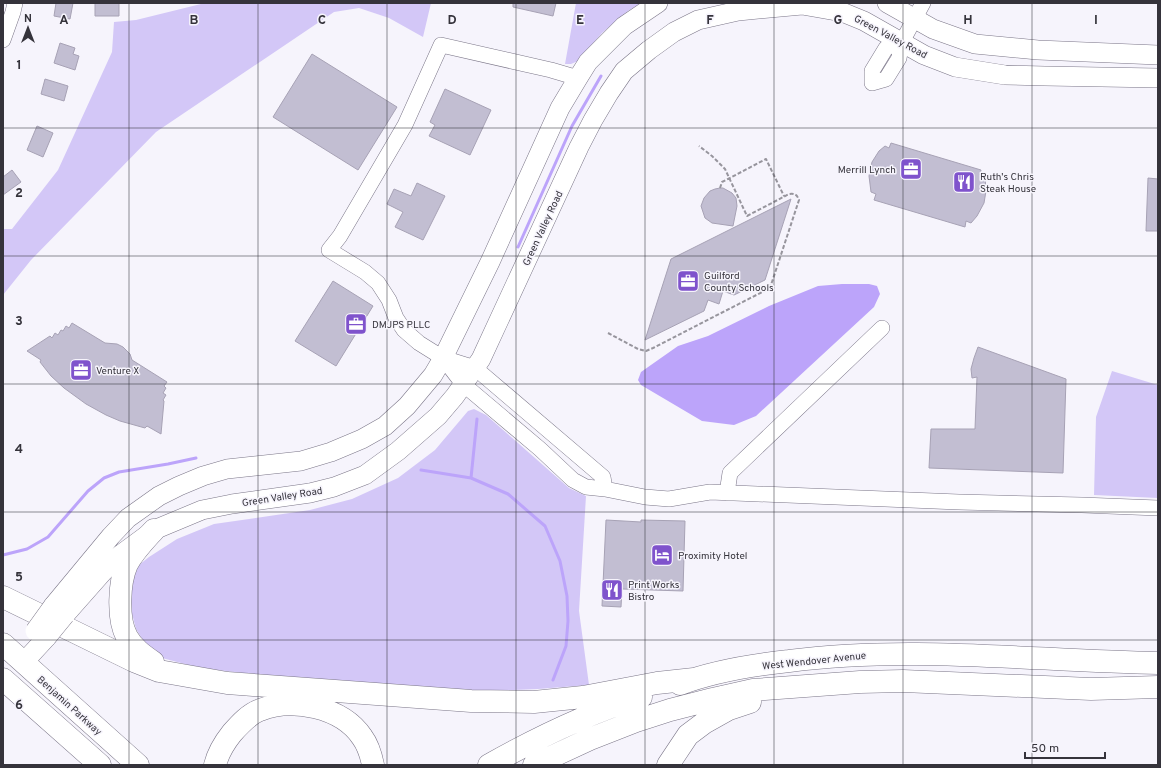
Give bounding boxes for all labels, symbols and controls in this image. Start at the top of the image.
north arrow [8,8,48,48]
text: N [24,12,32,26]
street label: Green Valley Road [851,12,929,62]
text: A [59,13,69,29]
text: B [190,13,199,29]
text: C [318,13,326,29]
text: D [447,13,457,29]
text: E [576,13,584,29]
text: F [706,13,714,29]
text: G [834,13,843,29]
text: H [963,13,973,29]
text: I [1094,13,1098,29]
text: 1 [16,58,22,74]
office icon: Merrill Lynch [898,156,924,182]
place label: Merrill Lynch [838,164,896,177]
restaurant icon: Ruth's Chris Steak House [951,169,977,195]
place label: Ruth's Chris Steak House [980,171,1036,196]
text: 2 [15,186,23,202]
street label: Green Valley Road [520,189,566,268]
office icon: Guilford County Schools [675,268,701,294]
place label: Guilford County Schools [704,270,774,295]
office icon: DMJPS PLLC [343,311,369,337]
text: 3 [15,314,23,330]
place label: DMJPS PLLC [372,319,430,332]
office icon: Venture X [68,357,94,383]
place label: Venture X [96,365,139,378]
text: 4 [15,442,23,458]
street label: Green Valley Road [241,485,323,510]
hotel icon: Proximity Hotel [649,542,675,568]
place label: Proximity Hotel [678,550,747,563]
text: 5 [15,570,23,586]
restaurant icon: Print Works Bistro [599,577,625,603]
place label: Print Works Bistro [628,579,680,604]
street label: West Wendover Avenue [762,650,867,673]
street label: Benjamin Parkway [34,673,104,739]
text: 6 [15,698,23,714]
scale bar [1025,734,1105,760]
text: 50 m [1031,741,1059,757]

